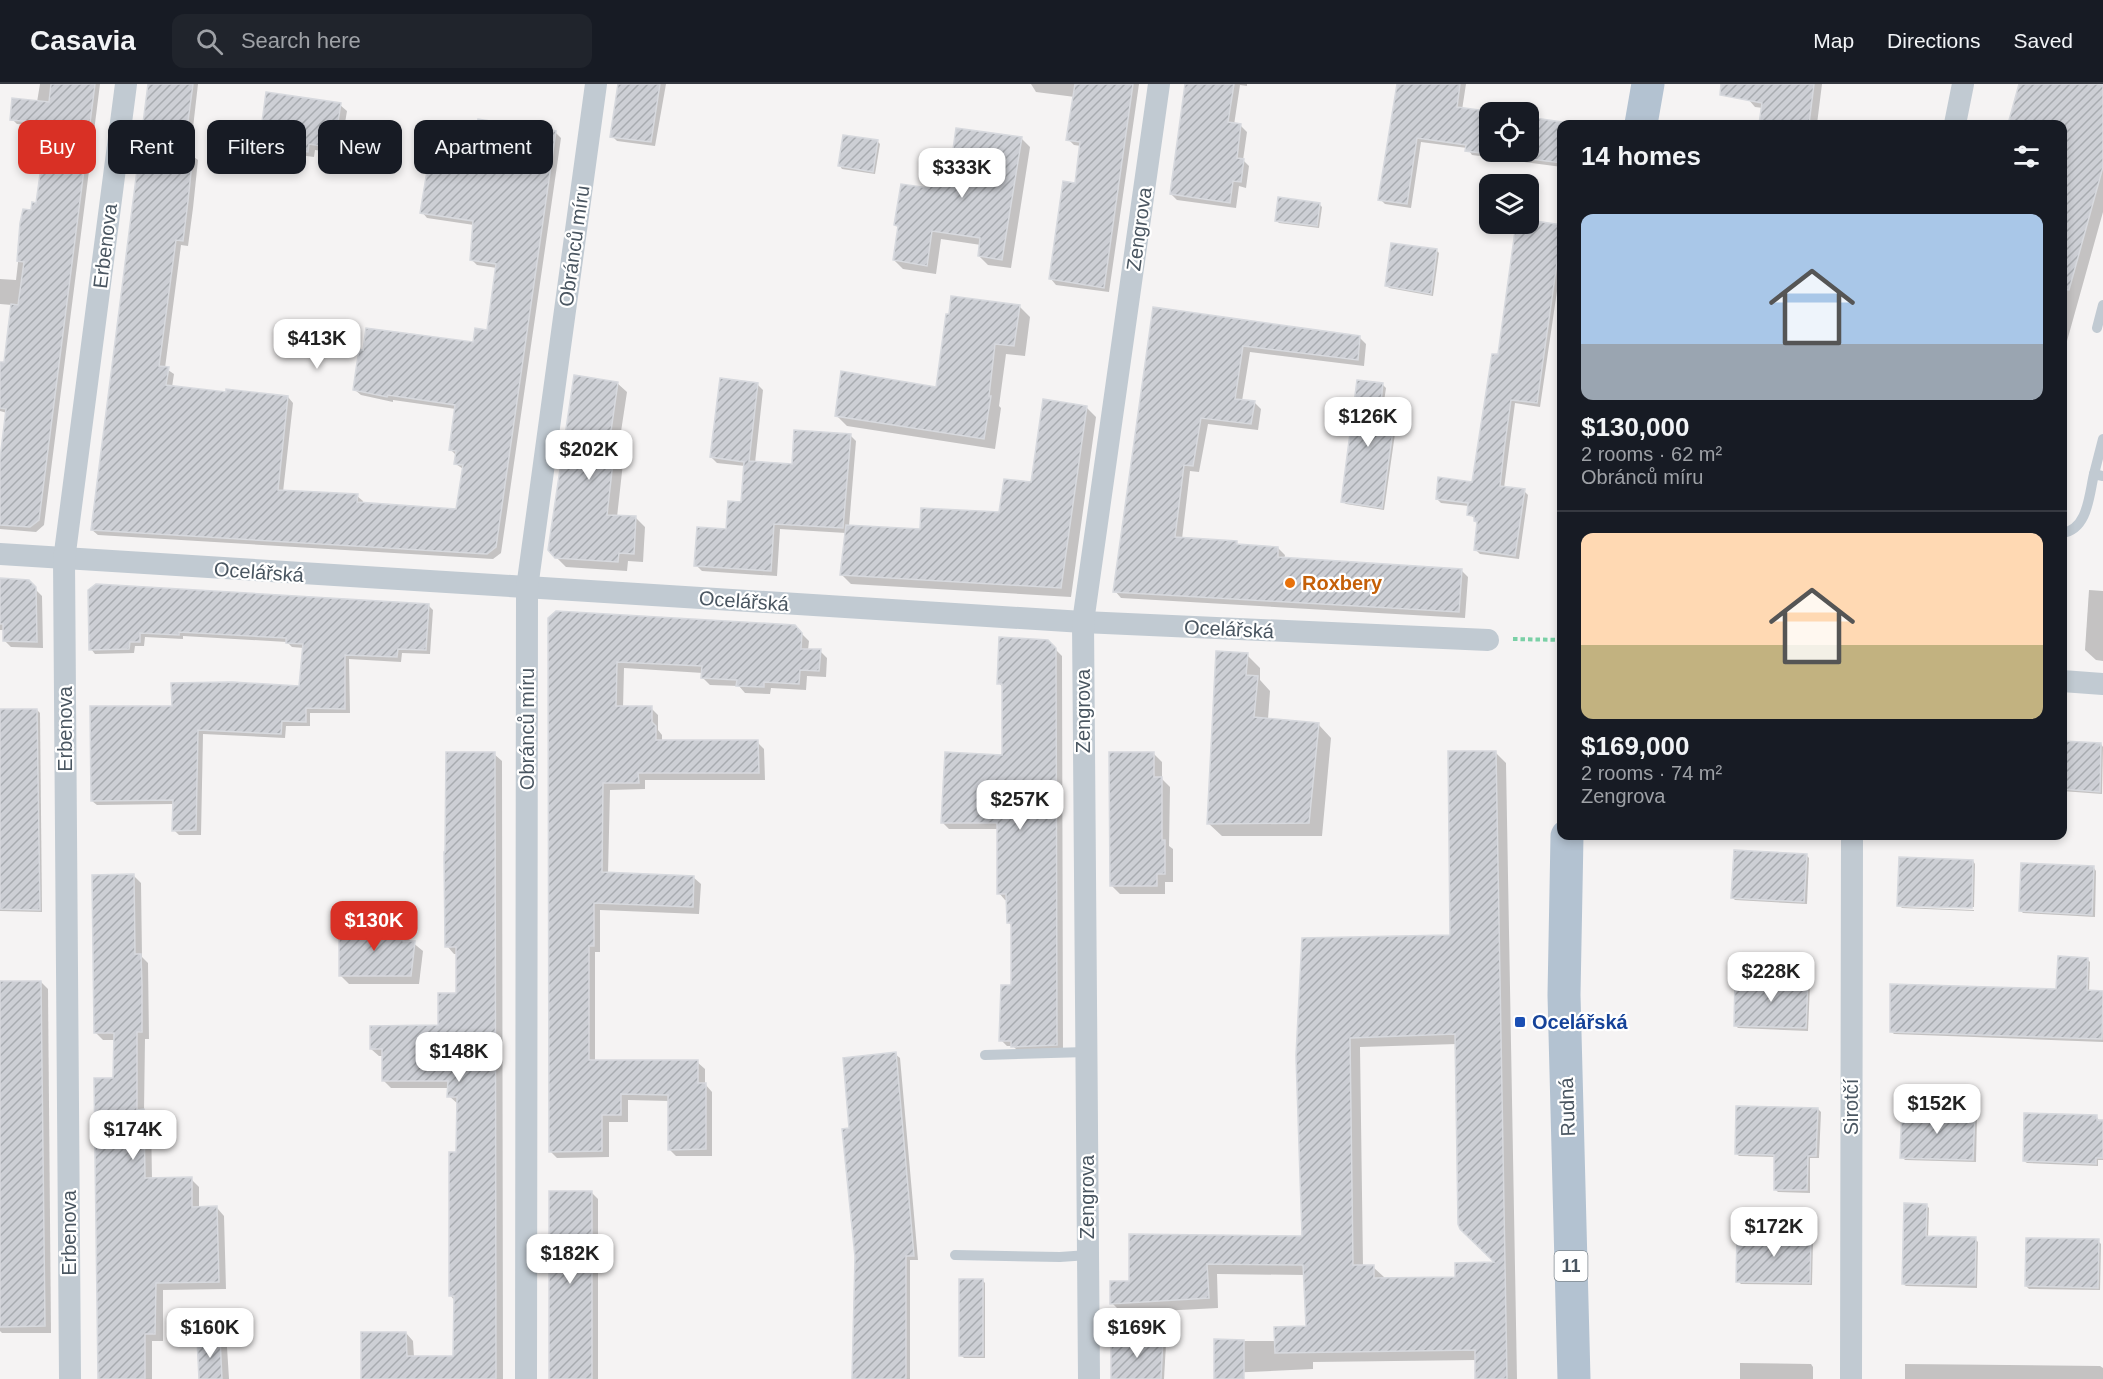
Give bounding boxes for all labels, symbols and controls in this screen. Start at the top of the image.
search box [172,14,592,68]
text: Casavia [30,25,136,56]
icon: search [193,25,226,58]
text: Search here [241,28,361,53]
text: Map [1813,29,1854,52]
text: Directions [1887,29,1980,52]
text: Saved [2013,29,2073,52]
map controls [1479,102,1539,234]
button: locate [1479,102,1539,162]
chip: Buy [18,120,96,174]
chip: Rent [108,120,195,174]
chip: Filters [207,120,306,174]
chip: New [318,120,402,174]
chip: Apartment [414,120,553,174]
icon: filters [2010,140,2043,173]
text: 14 homes [1581,141,1701,171]
pin: $333K [920,148,1004,199]
text: $333K [933,156,991,178]
button: layers [1479,174,1539,234]
street label: Obránců míru [555,184,593,308]
street label: Zengrova [1122,185,1156,272]
street label: Erbenova [89,201,121,290]
icon: home [1758,253,1866,361]
pin: $413K [275,319,359,370]
text: $413K [288,327,346,349]
pin: $126K [1326,397,1410,448]
text: $126K [1339,405,1397,427]
text: $130,000 [1581,412,1689,442]
pin: $202K [547,430,631,481]
text: $202K [560,438,618,460]
text: 2 rooms · 62 m² [1581,443,1722,465]
text: Obránců míru [1581,466,1703,488]
street label: Ocelářská [213,558,306,586]
place label: Roxbery [1302,572,1383,594]
icon: home [1758,572,1866,680]
marker: Roxbery [1283,576,1297,590]
street label: Ocelářská [698,587,791,615]
street label: Ocelářská [1183,616,1275,642]
street label: Obránců míru [516,668,538,790]
street label: Zengrova [1072,668,1094,753]
street label: Erbenova [54,685,76,772]
text: $169,000 [1581,731,1689,761]
text: 2 rooms · 74 m² [1581,762,1722,784]
pin: $257K [978,780,1062,831]
text: Zengrova [1581,785,1666,807]
text: $257K [991,788,1049,810]
pin: $130K [332,901,416,952]
text: $130K [345,909,403,931]
pin: $228K [1729,952,1813,1003]
text: $228K [1742,960,1800,982]
place label: Ocelářská [1532,1011,1629,1033]
marker: Ocelářská [1513,1015,1527,1029]
pin: $148K [417,1032,501,1083]
text: $148K [430,1040,488,1062]
street label: Rudná [1555,1076,1579,1137]
street label: Sirotčí [1840,1078,1862,1135]
pin: $152K [1895,1084,1979,1135]
text: $152K [1908,1092,1966,1114]
pin: $174K [91,1110,175,1161]
text: $174K [104,1118,162,1140]
street label: Zengrova [1076,1154,1098,1239]
street label: Erbenova [58,1189,80,1276]
pin: $172K [1732,1207,1816,1258]
text: $172K [1745,1215,1803,1237]
pin: $182K [528,1234,612,1285]
text: $182K [541,1242,599,1264]
road number: 11 [1554,1251,1588,1281]
pin: $160K [168,1308,252,1359]
pin: $169K [1095,1308,1179,1359]
text: $160K [181,1316,239,1338]
text: $169K [1108,1316,1166,1338]

